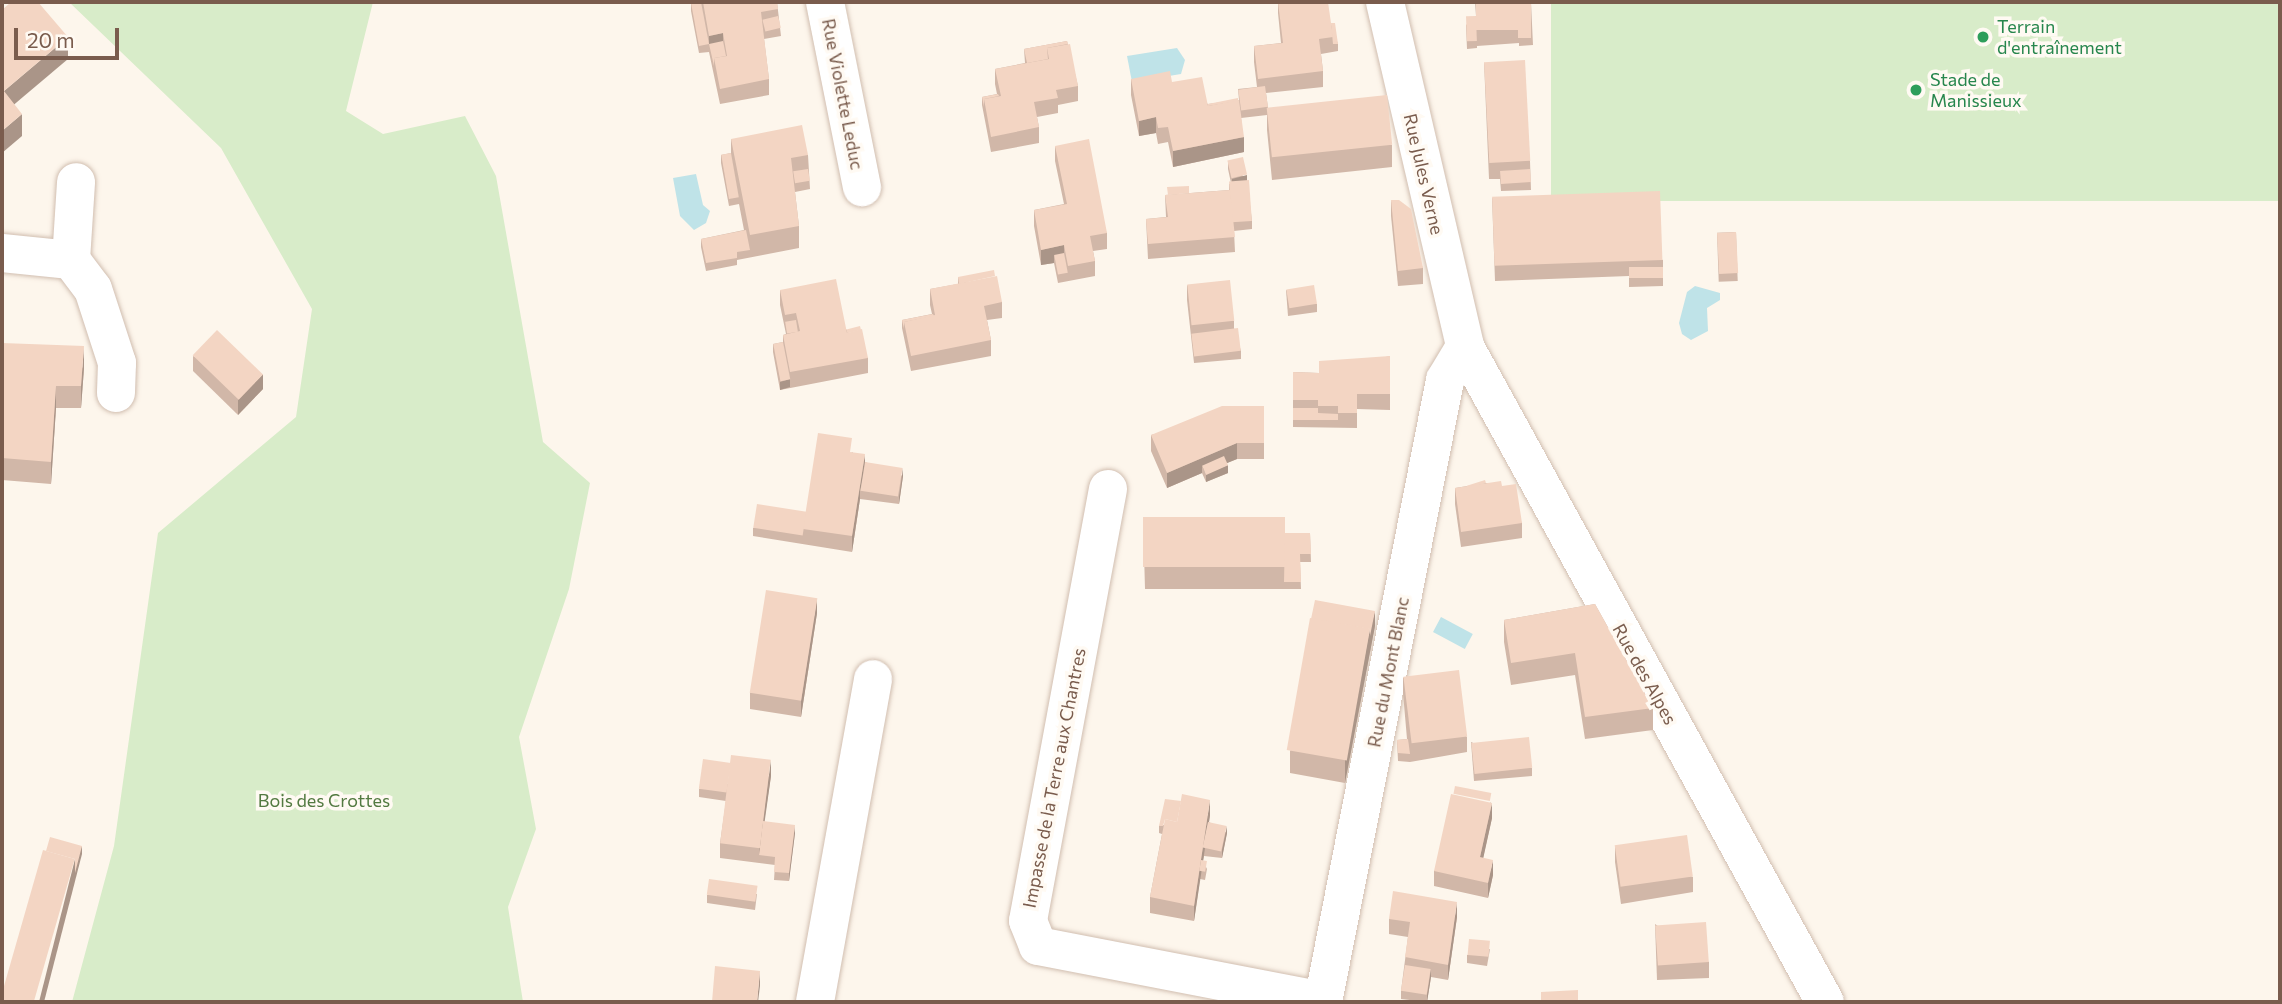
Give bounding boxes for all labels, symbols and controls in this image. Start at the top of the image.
scale bar [18,14,122,58]
place label: Terrain d'entraînement [1997,16,2122,58]
street label: Rue Violette Leduc [818,17,868,171]
text: 20 m [27,27,75,52]
marker: Terrain d'entraînement [1975,29,1991,45]
place label: Stade de Manissieux [1930,69,2022,112]
marker: Stade de Manissieux [1908,82,1924,98]
street label: Rue Jules Verne [1400,111,1448,237]
street label: Rue du Mont Blanc [1363,595,1413,749]
street label: Rue des Alpes [1608,620,1682,728]
street label: Impasse de la Terre aux Chantres [1018,646,1090,910]
park label: Bois des Crottes [258,789,390,811]

